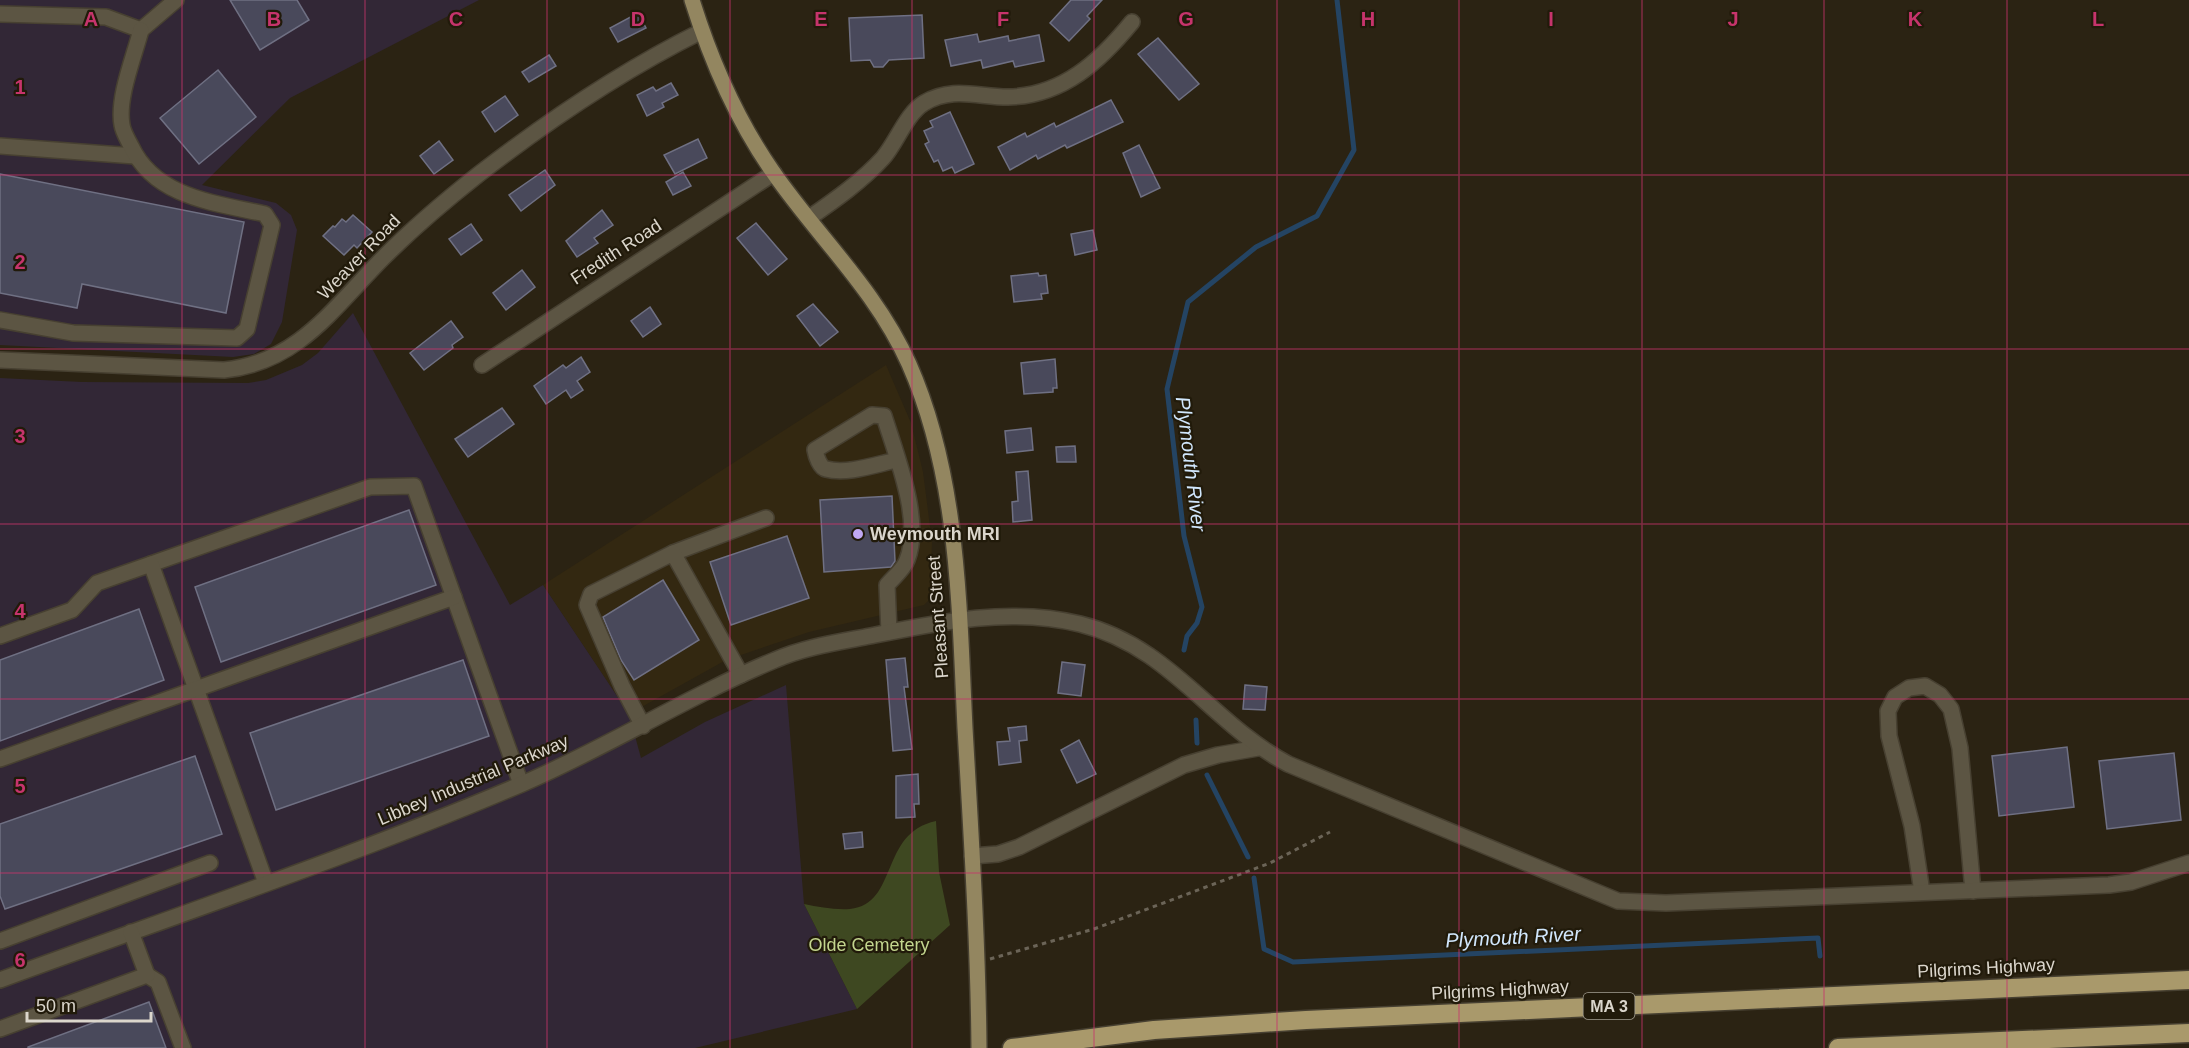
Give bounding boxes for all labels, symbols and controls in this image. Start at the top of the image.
text: A [84,8,98,30]
text: B [267,8,281,30]
text: C [449,8,463,30]
text: D [631,8,645,30]
text: E [814,8,828,30]
text: F [997,8,1009,30]
text: G [1178,8,1194,30]
text: H [1361,8,1375,30]
text: I [1548,8,1554,30]
text: J [1727,8,1739,30]
text: K [1908,8,1923,30]
text: L [2092,8,2104,30]
text: 1 [14,76,26,98]
street label: Weaver Road [314,211,404,303]
street label: Fredith Road [567,215,665,289]
text: 2 [14,251,26,273]
water label: Plymouth River [1172,395,1210,534]
text: 3 [14,425,26,447]
place label: Weymouth MRI [870,524,1000,544]
marker: Weymouth MRI [851,527,865,541]
street label: Pleasant Street [924,555,952,679]
text: 4 [14,600,26,622]
street label: Libbey Industrial Parkway [375,731,571,829]
text: 5 [14,775,26,797]
water label: Plymouth River [1445,922,1583,952]
park label: Olde Cemetery [808,935,930,955]
text: 6 [14,949,26,971]
street label: Pilgrims Highway [1917,954,2055,982]
street label: Pilgrims Highway [1431,976,1569,1004]
scale bar [27,985,152,1023]
road number: MA 3 [1584,993,1634,1019]
text: 50 m [36,996,76,1016]

